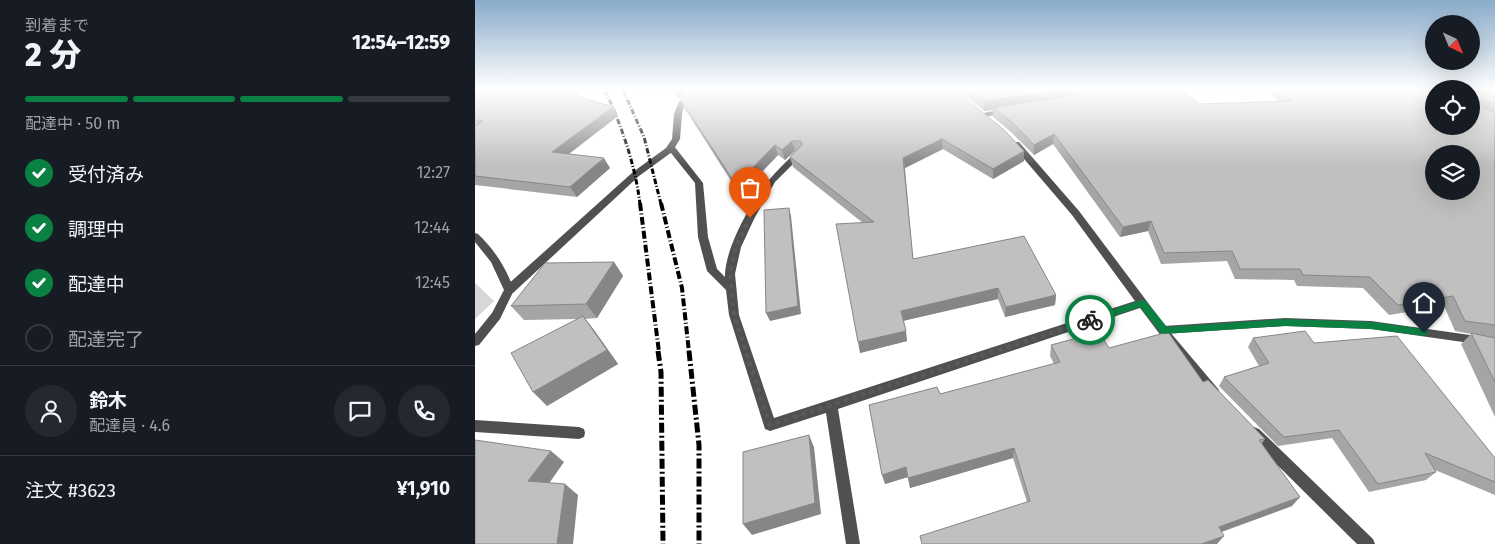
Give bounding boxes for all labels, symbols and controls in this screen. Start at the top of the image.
north arrow [1425,15,1480,70]
map controls [1425,15,1480,200]
text: 到着まで [25,16,89,35]
text: 12:54–12:59 [352,31,450,54]
text: 2 分 [25,36,81,74]
button: locate [1425,80,1480,135]
text: 配達中 · 50 m [25,114,120,133]
button: layers [1425,145,1480,200]
icon: check [25,159,53,187]
text: 受付済み [68,163,144,186]
text: 12:27 [416,163,450,182]
pin [729,167,771,218]
icon: bag [736,174,764,202]
icon: check [25,214,53,242]
text: 調理中 [68,218,125,241]
text: 12:44 [414,218,450,237]
icon: check [25,269,53,297]
text: 配達中 [68,273,125,296]
text: 12:45 [415,273,450,292]
pin [1403,282,1445,333]
icon: home [1410,289,1438,317]
courier [1065,295,1115,345]
icon: bike [1076,306,1104,334]
text: 配達完了 [68,328,144,351]
button: person [25,385,77,437]
button: chat [334,385,386,437]
button: phone [398,385,450,437]
text: 鈴木 [89,389,127,412]
text: 配達員 · 4.6 [89,416,170,435]
text: ¥1,910 [397,477,450,500]
text: 注文 #3623 [25,479,116,502]

